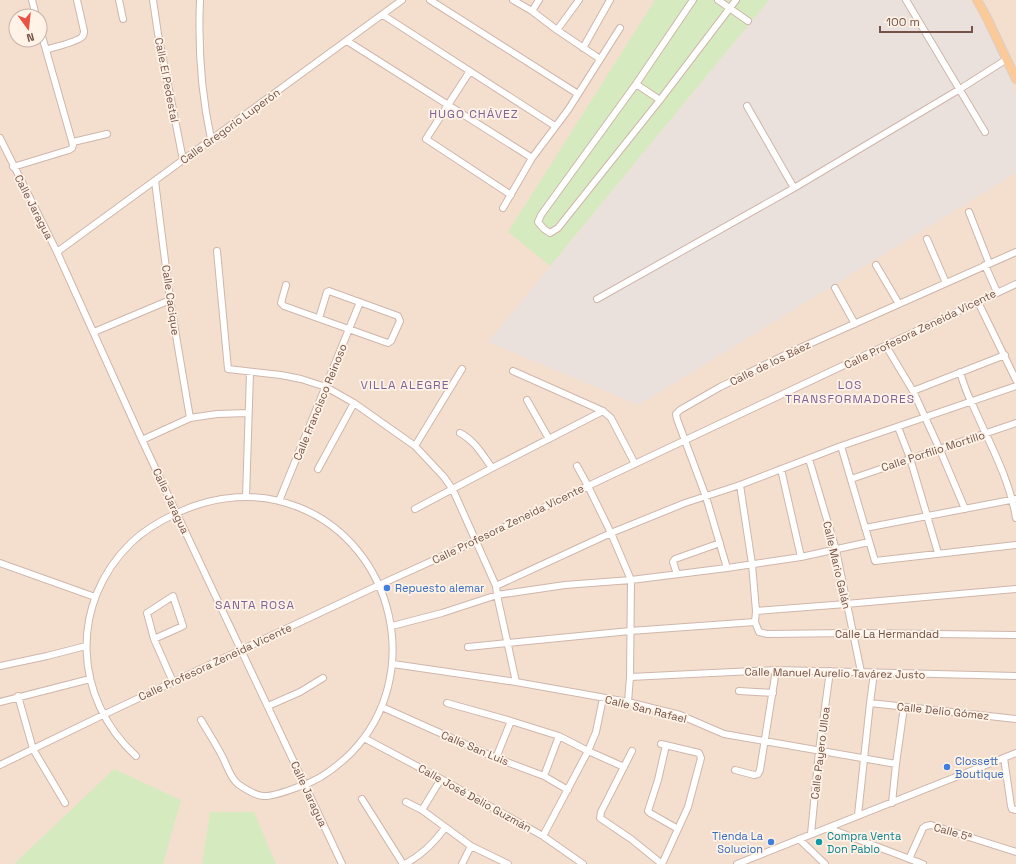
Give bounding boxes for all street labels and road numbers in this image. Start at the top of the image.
street label: Calle El Pedestal [152,36,182,124]
street label: Calle Gregorio Luperón [177,85,283,167]
street label: Calle Jaragua [12,172,57,242]
street label: Calle Cacique [159,264,183,336]
street label: Calle Profesora Zeneida Vicente [842,286,998,372]
street label: Calle de los Báez [727,337,813,389]
street label: Calle Francisco Reinoso [290,341,350,462]
street label: Calle Porfilio Mortillo [879,428,987,474]
street label: Calle Jaragua [150,466,193,537]
street label: Calle Profesora Zeneida Vicente [430,481,586,567]
street label: Calle Mario Galán [820,520,854,610]
street label: Calle Profesora Zeneida Vicente [136,620,294,704]
street label: Calle La Hermandad [835,627,939,641]
street label: Calle Manuel Aurelio Tavárez Justo [744,664,926,682]
street label: Calle San Rafael [604,692,688,726]
street label: Calle Delio Gómez [896,699,990,723]
street label: Calle Payero Ulloa [807,705,833,800]
street label: Calle San Luis [439,728,511,769]
street label: Calle Jaragua [288,759,331,830]
street label: Calle José Delio Guzmán [416,761,534,835]
street label: Calle 5ª [932,820,974,844]

